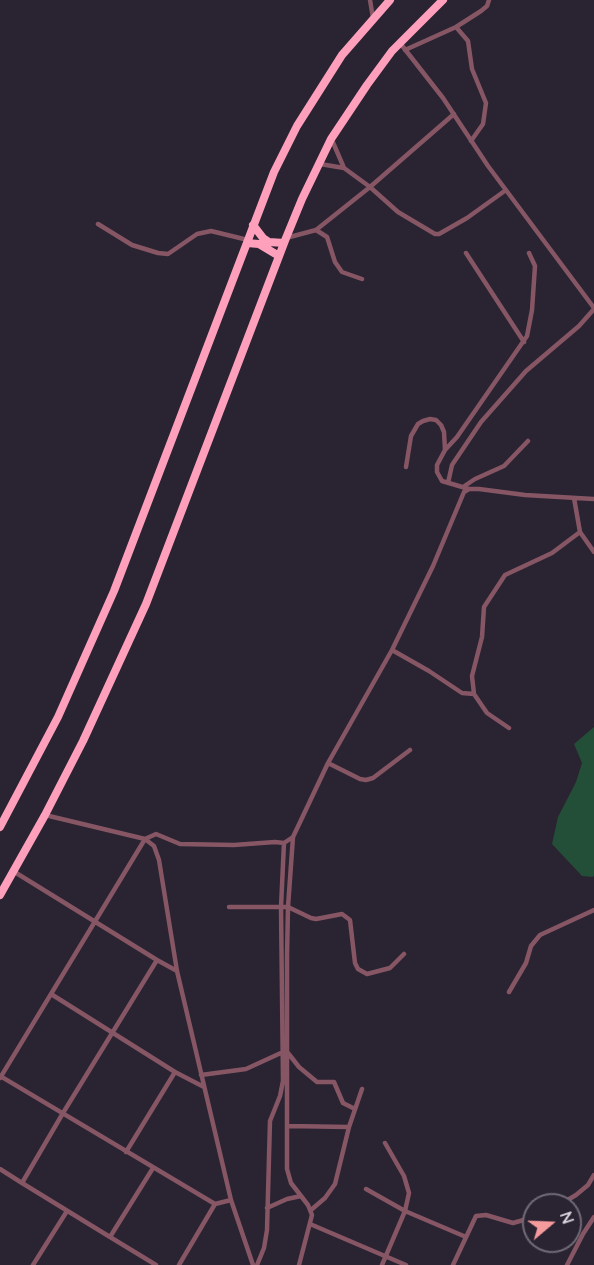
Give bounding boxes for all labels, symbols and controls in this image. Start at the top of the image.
north arrow [522,1193,582,1253]
text: N [556,1209,578,1227]

